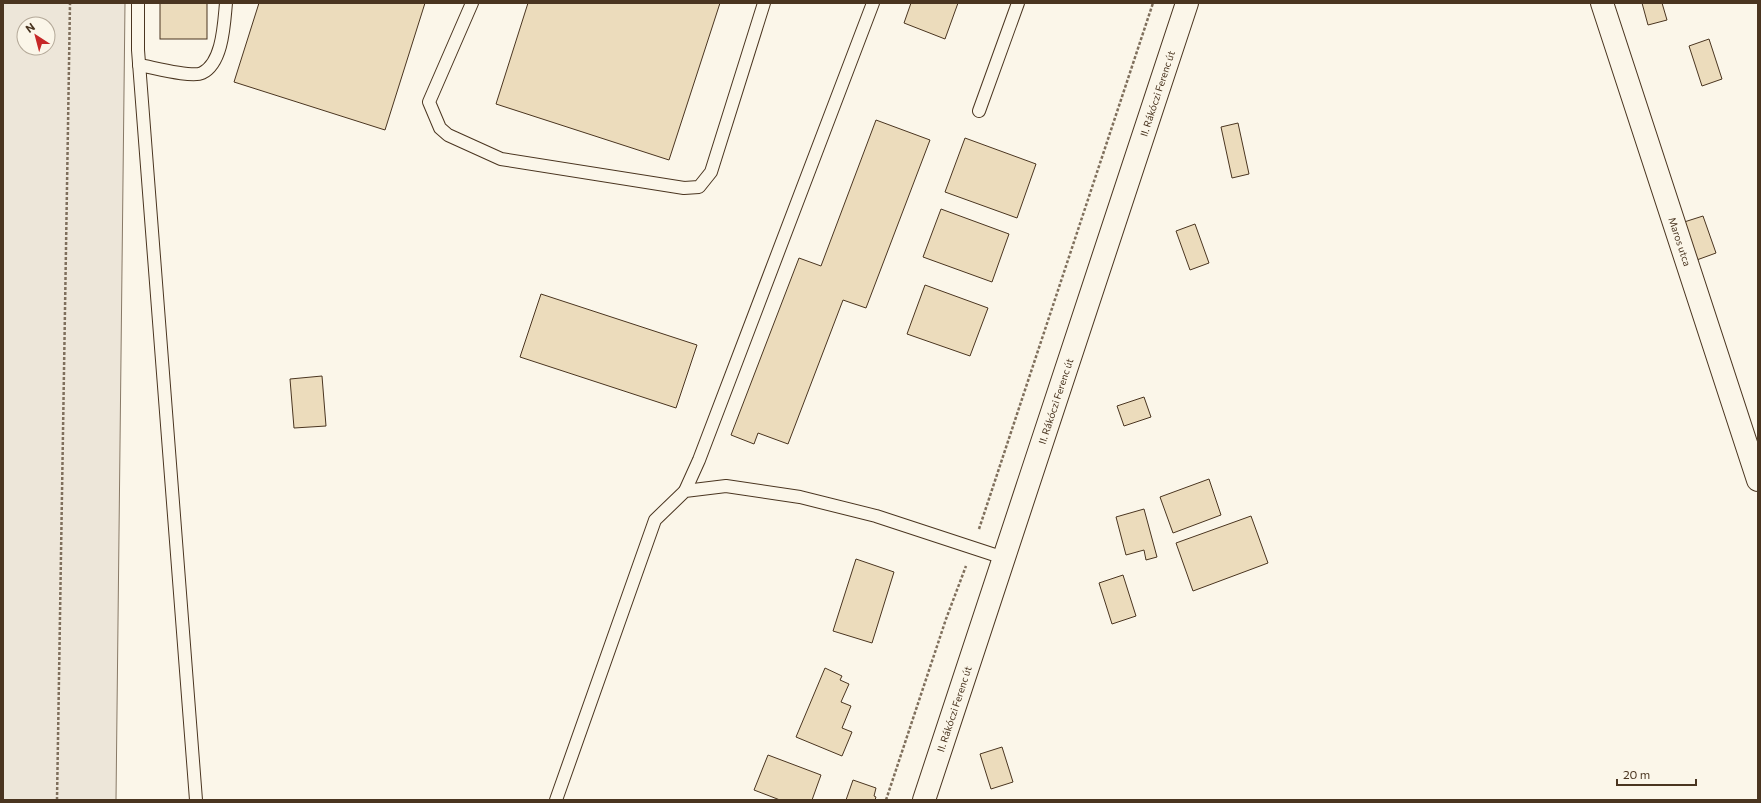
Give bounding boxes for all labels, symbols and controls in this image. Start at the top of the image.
north arrow [16,16,56,56]
text: N [23,20,37,35]
street label: II. Rákóczi Ferenc út [1137,49,1177,138]
street label: Maros utca [1666,216,1694,268]
street label: II. Rákóczi Ferenc út [1036,357,1075,446]
street label: II. Rákóczi Ferenc út [934,664,974,753]
scale bar [1617,761,1696,787]
text: 20 m [1623,767,1650,781]

